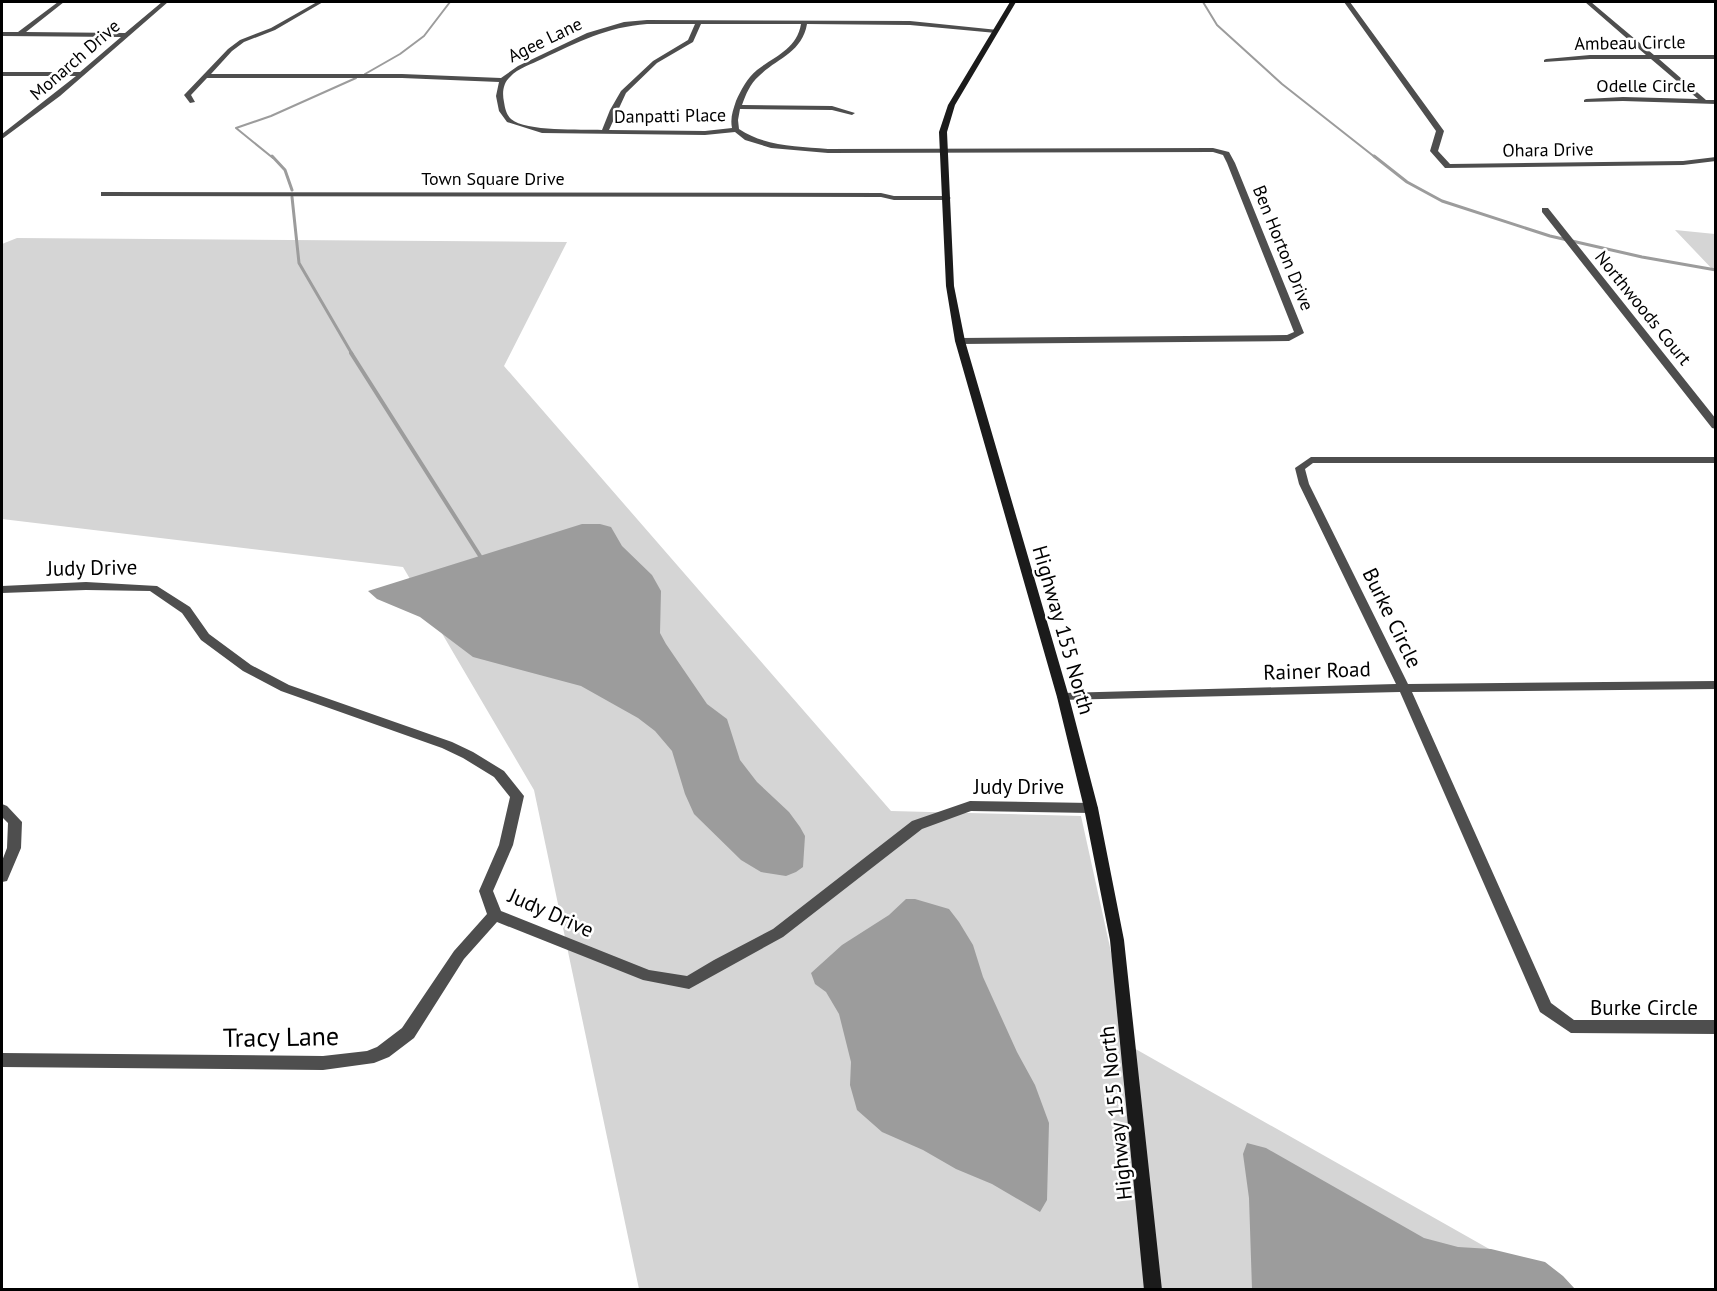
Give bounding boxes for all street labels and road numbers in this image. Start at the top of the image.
street label: Agee Lane [504,12,586,67]
street label: Monarch Drive [25,14,124,105]
street label: Ambeau Circle [1574,30,1686,55]
street label: Odelle Circle [1596,74,1696,97]
street label: Danpatti Place [614,103,726,128]
street label: Ohara Drive [1502,137,1594,162]
street label: Town Square Drive [421,167,565,190]
street label: Ben Horton Drive [1248,182,1319,314]
street label: Northwoods Court [1590,246,1697,370]
street label: Highway 155 North [1026,542,1101,718]
street label: Judy Drive [46,553,137,582]
street label: Burke Circle [1357,563,1428,672]
street label: Rainer Road [1263,655,1371,686]
street label: Judy Drive [973,773,1064,800]
street label: Judy Drive [503,881,598,943]
street label: Burke Circle [1590,994,1698,1021]
street label: Tracy Lane [223,1019,339,1054]
street label: Highway 155 North [1093,1025,1138,1201]

